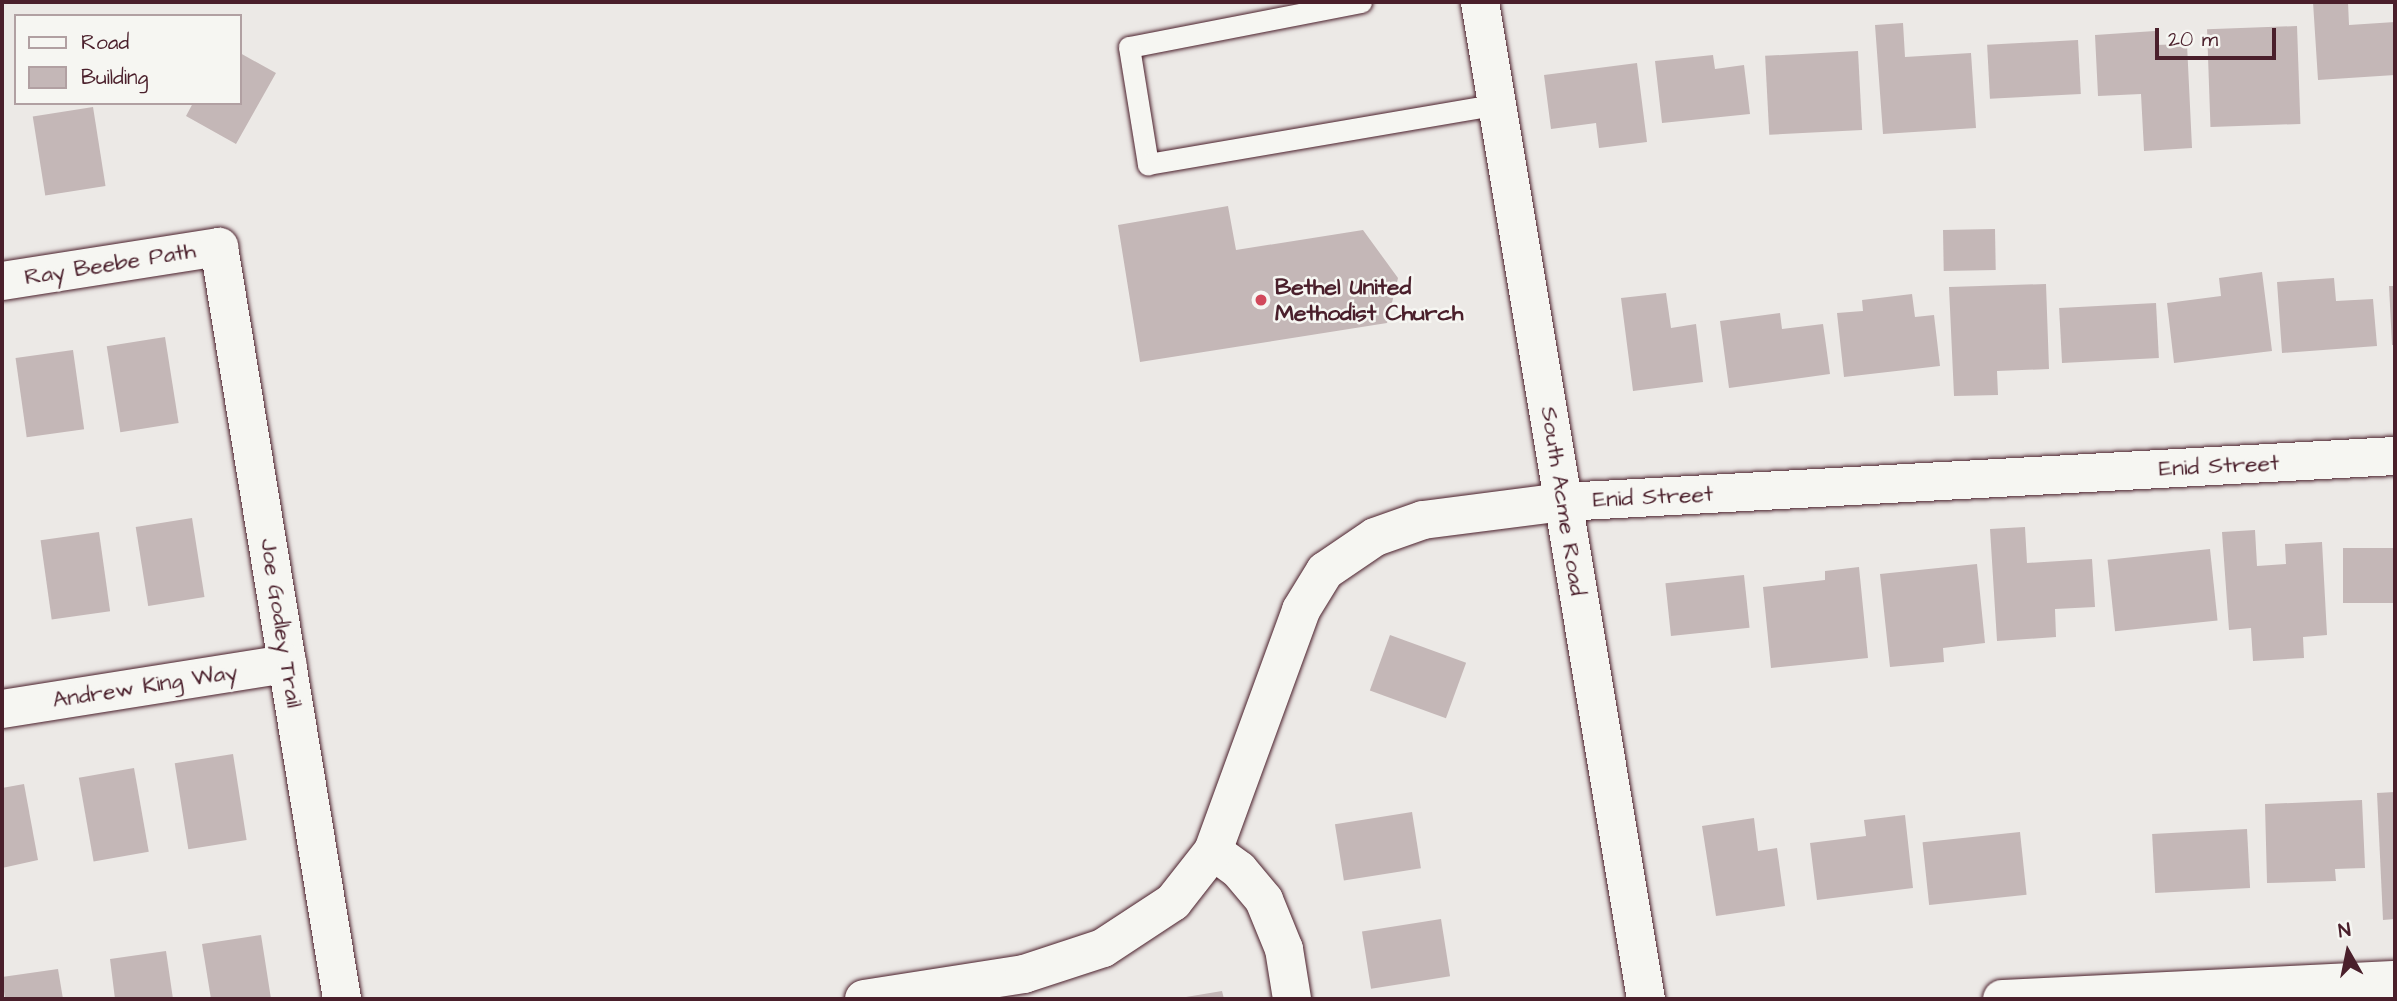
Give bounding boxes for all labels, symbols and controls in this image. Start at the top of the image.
legend [14,14,242,105]
scale bar [2159,14,2280,58]
text: 20 m [2168,25,2218,54]
text: Road [81,28,129,57]
text: Building [81,63,148,92]
street label: Ray Beebe Path [23,237,197,291]
place label: Bethel United Methodist Church [1275,273,1463,327]
marker: Bethel United Methodist Church [1253,292,1269,308]
street label: South Acme Road [1534,405,1592,597]
street label: Enid Street [2158,449,2280,483]
street label: Enid Street [1592,480,1714,514]
street label: Joe Godley Trail [254,536,308,710]
street label: Andrew King Way [51,658,239,714]
text: N [2337,916,2353,945]
north arrow [2313,917,2383,987]

